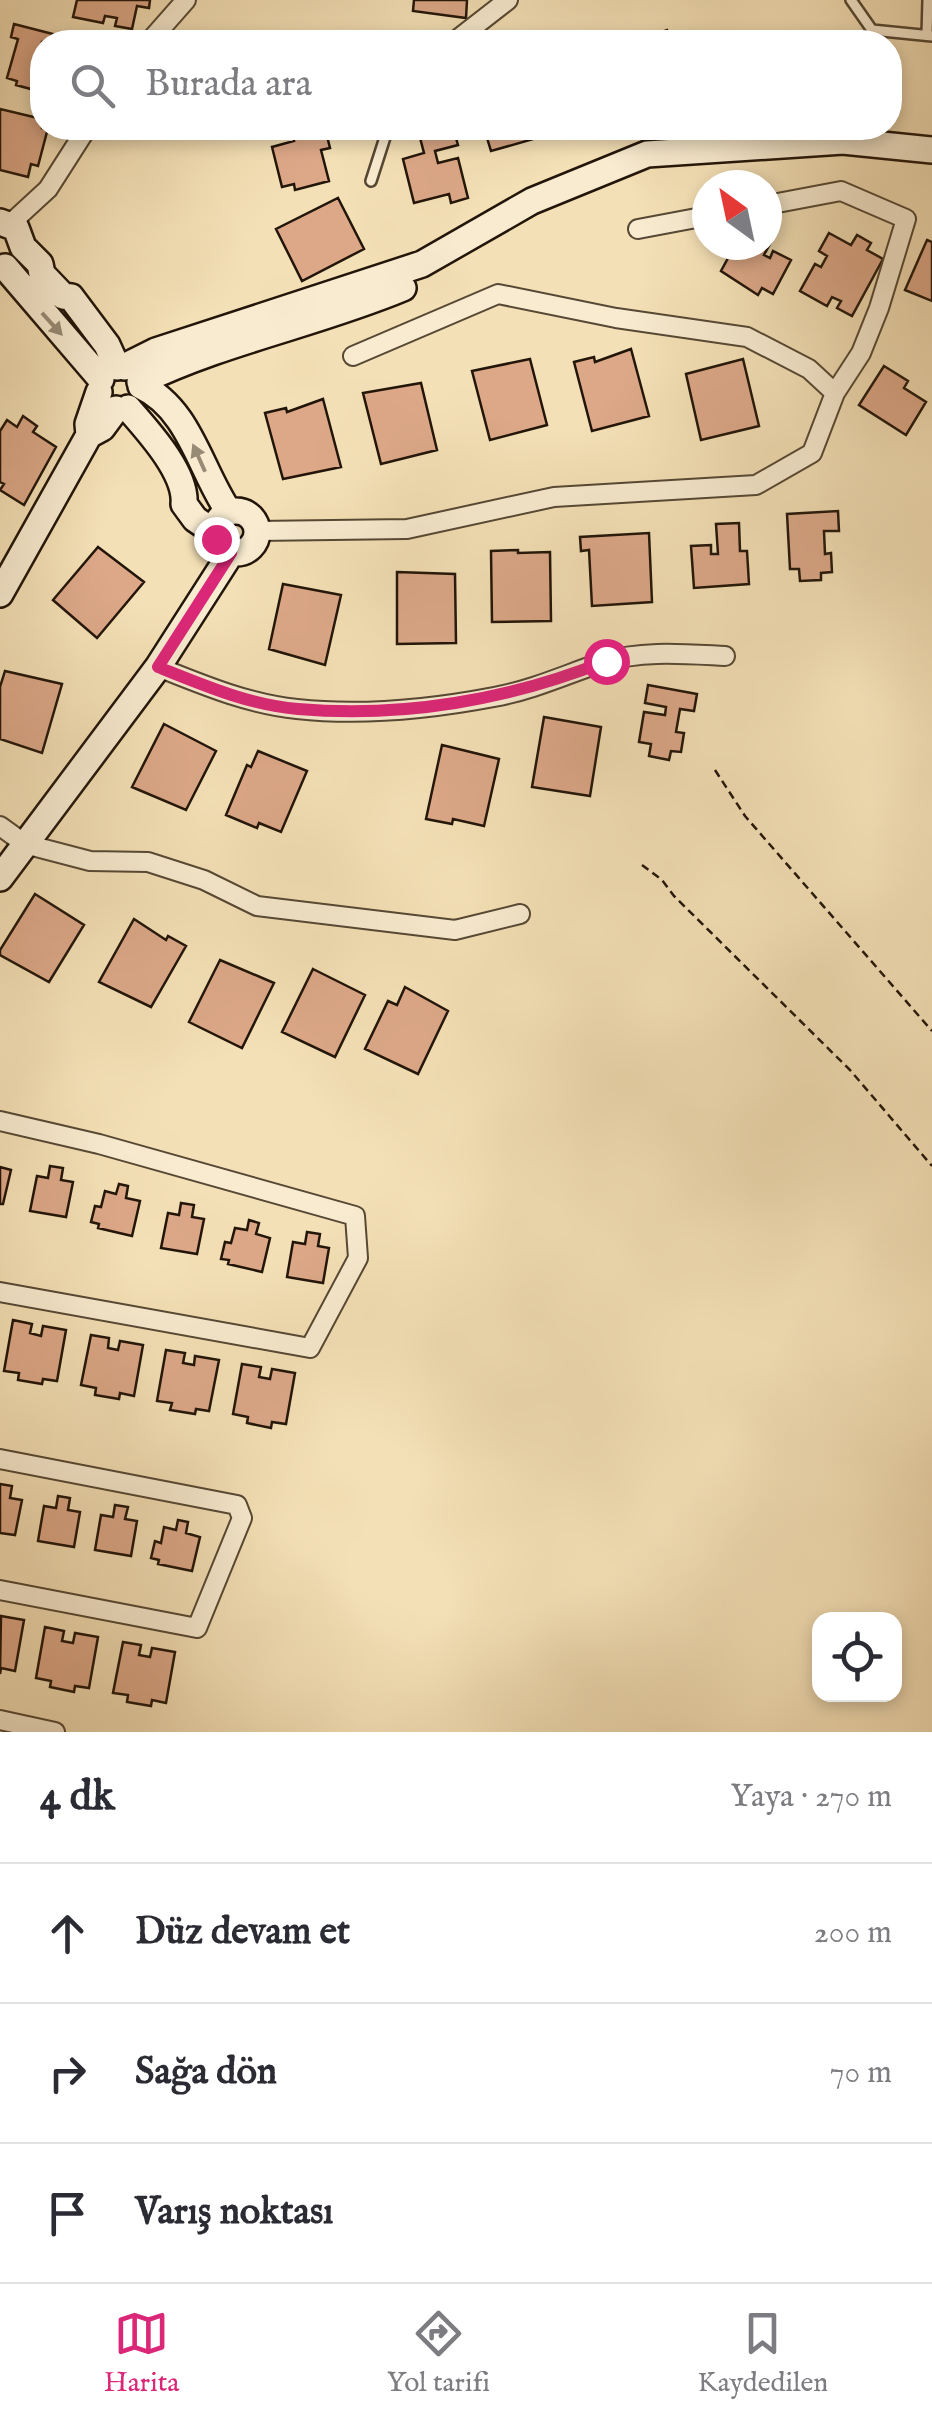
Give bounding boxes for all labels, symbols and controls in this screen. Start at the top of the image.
search box [30,30,902,140]
icon: search [65,58,120,113]
text: Burada ara [145,61,312,109]
north arrow [692,170,782,260]
one-way arrow [40,311,62,336]
one-way arrow [190,443,207,472]
route end [194,517,240,563]
route start [584,639,630,685]
map controls [812,1612,902,1702]
button: locate [812,1612,902,1702]
text: 4 dk [40,1771,115,1824]
text: Yaya · 270 m [730,1777,892,1818]
icon: ahead [40,1906,95,1961]
text: Düz devam et [135,1909,350,1957]
text: 200 m [814,1913,892,1954]
icon: right [40,2046,95,2101]
text: Sağa dön [135,2049,277,2097]
text: 70 m [830,2053,892,2094]
icon: arrive [40,2186,95,2241]
text: Varış noktası [135,2189,334,2237]
tab: Harita [104,2306,179,2401]
tab: Yol tarifi [387,2306,490,2401]
tab: Kaydedilen [698,2306,828,2401]

